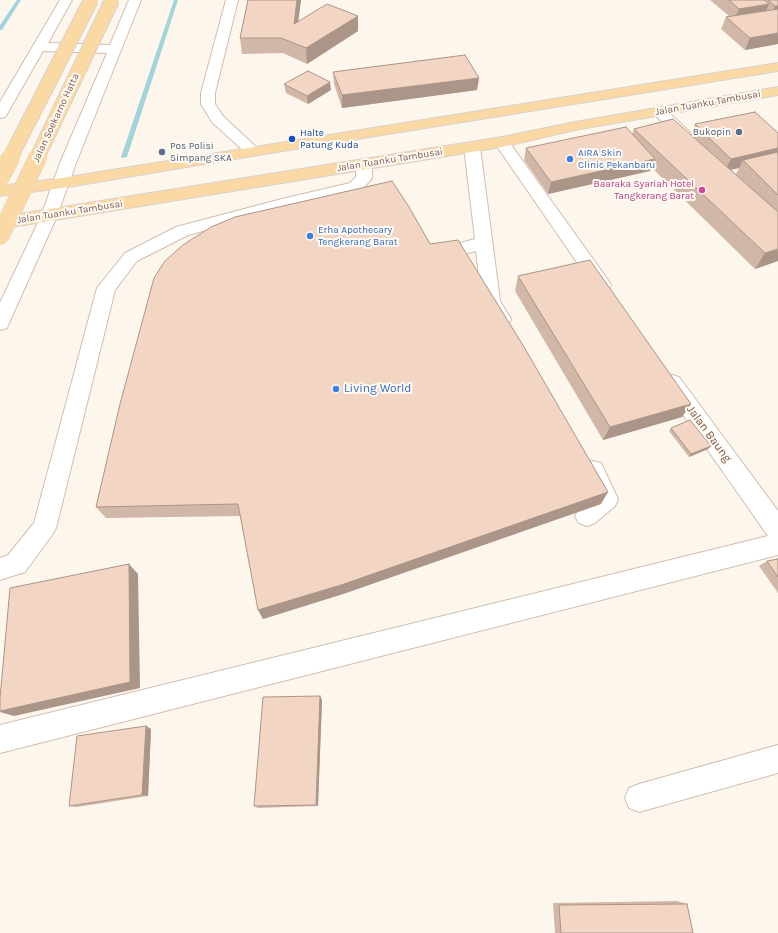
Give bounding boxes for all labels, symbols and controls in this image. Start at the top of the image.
street label: Jalan Soekarno Hatta [30,72,82,164]
street label: Jalan Tuanku Tambusai [654,88,762,118]
place label: Bukopin [693,126,731,138]
place label: Halte Patung Kuda [300,127,358,150]
marker: Bukopin [734,127,744,137]
marker: Halte Patung Kuda [287,134,297,144]
place label: Pos Polisi Simpang SKA [170,140,232,164]
street label: Jalan Tuanku Tambusai [336,146,444,174]
marker: Pos Polisi Simpang SKA [157,147,167,157]
place label: AIRA Skin Clinic Pekanbaru [578,147,655,170]
marker: AIRA Skin Clinic Pekanbaru [565,154,575,164]
place label: Baaraka Syariah Hotel Tangkerang Barat [594,178,694,202]
marker: Baaraka Syariah Hotel Tangkerang Barat [697,185,707,195]
street label: Jalan Tuanku Tambusai [16,198,124,226]
place label: Erha Apothecary Tengkerang Barat [318,224,398,248]
marker: Erha Apothecary Tengkerang Barat [305,231,315,241]
place label: Living World [344,382,411,396]
marker: Living World [331,384,341,394]
street label: Jalan Baung [684,403,734,465]

